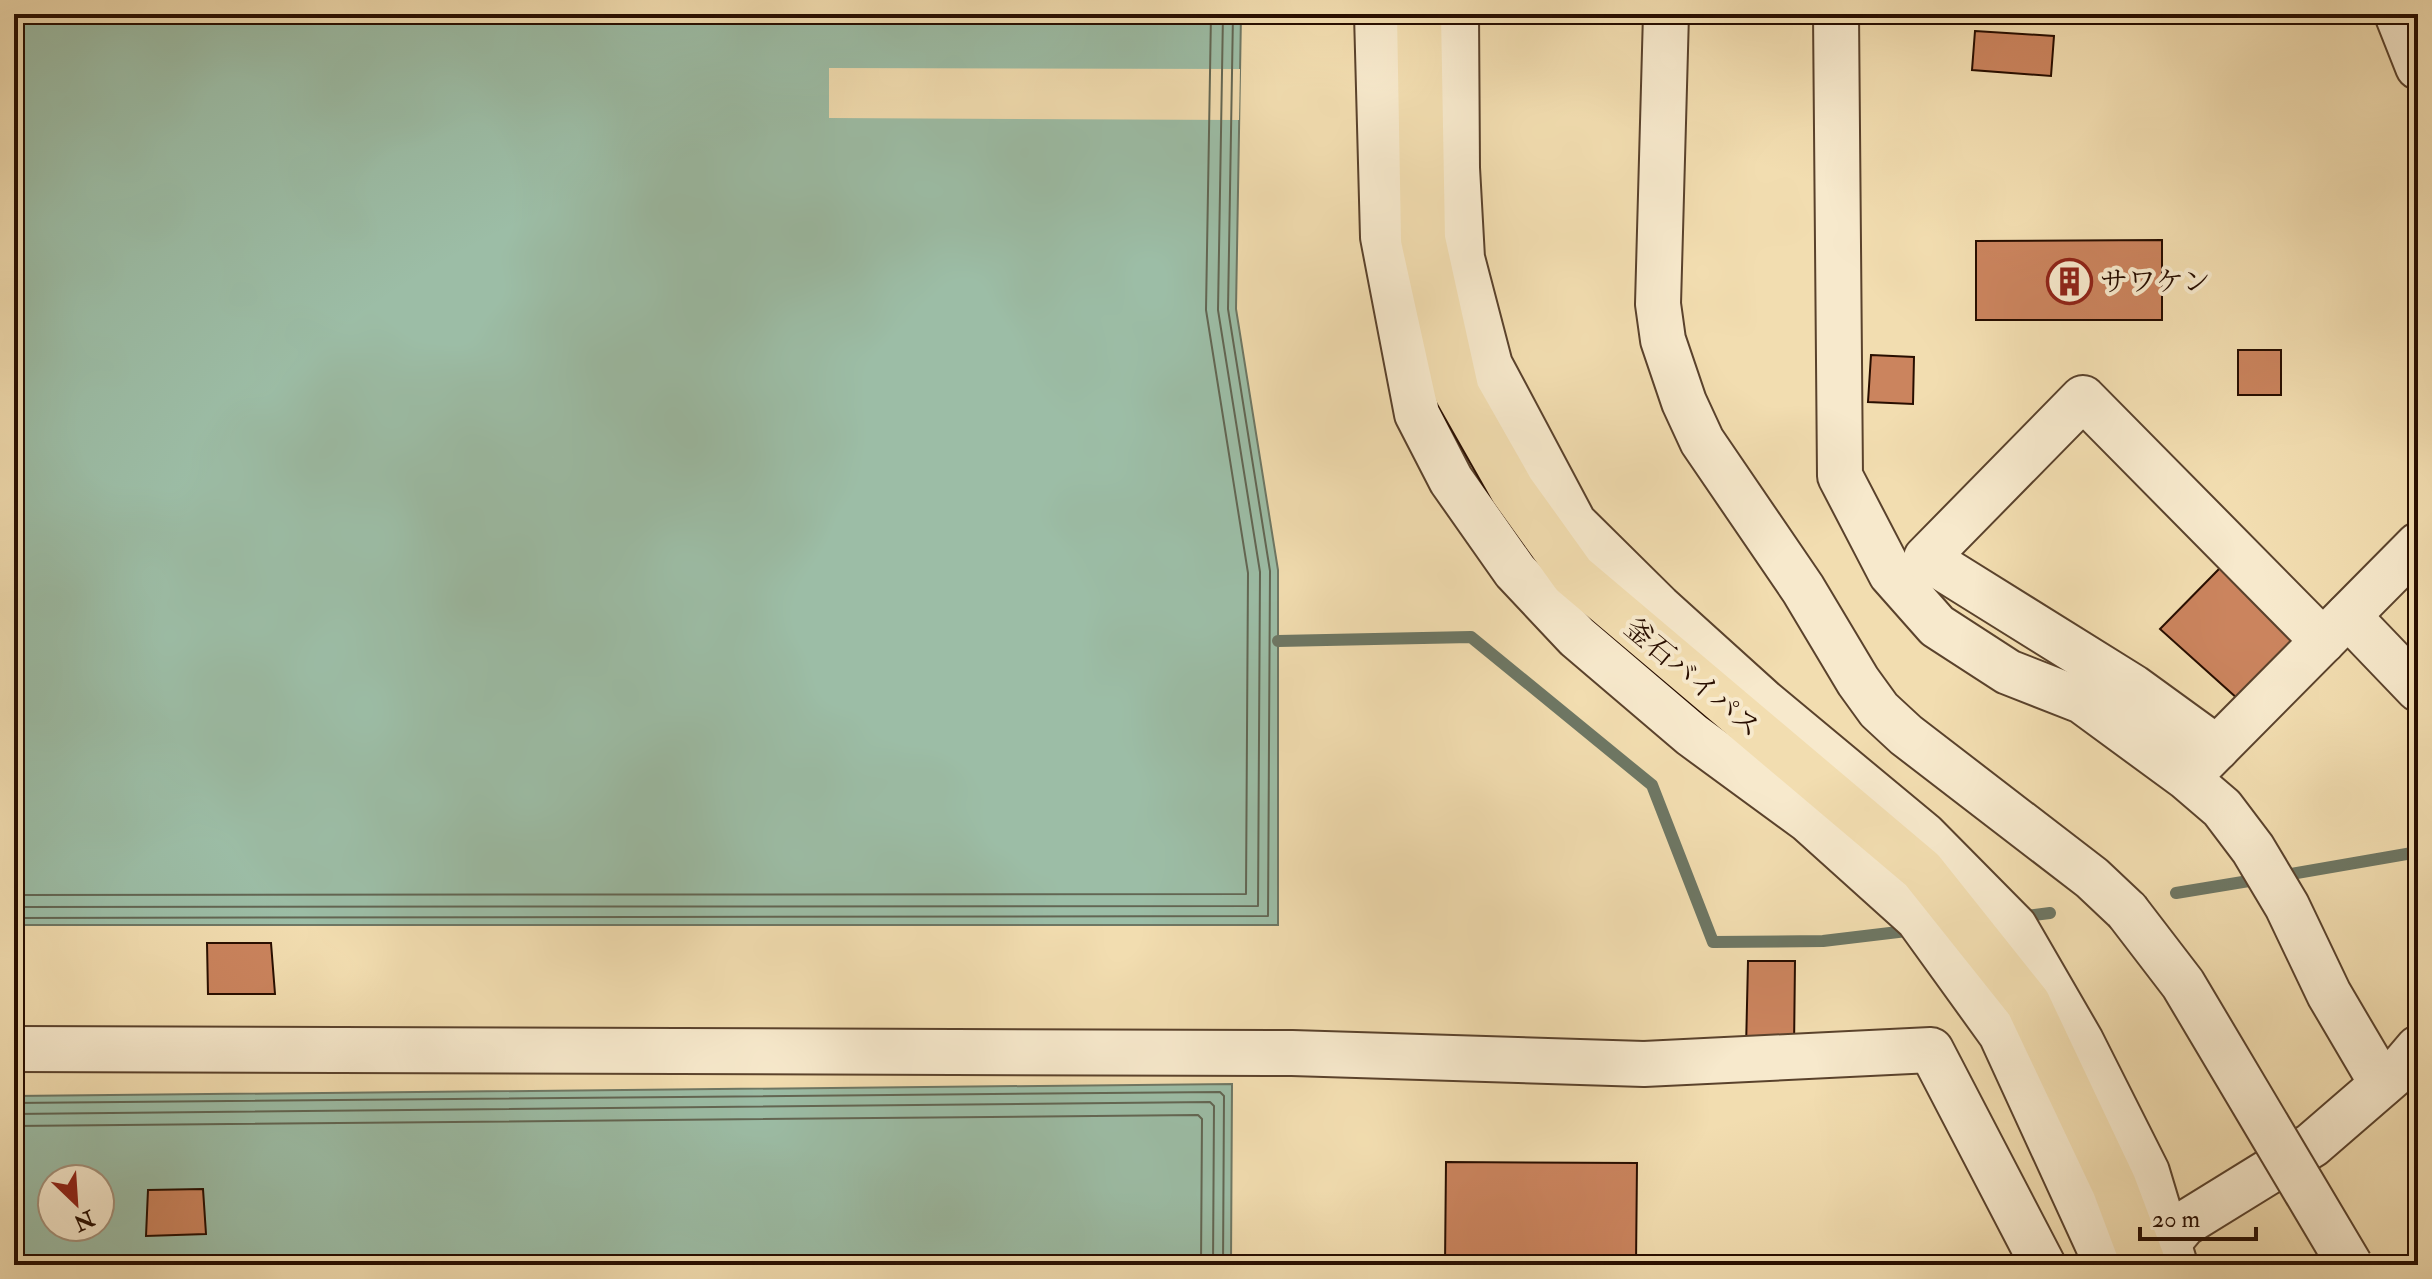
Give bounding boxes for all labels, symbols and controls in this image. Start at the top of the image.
building icon: サワケン [2045,257,2093,305]
place label: サワケン [2100,265,2211,300]
street label: 釜石バイパス [1617,611,1767,745]
north arrow [36,1163,116,1243]
scale bar [2140,1191,2256,1241]
text: N [69,1203,100,1237]
text: 20 m [2152,1204,2201,1235]

